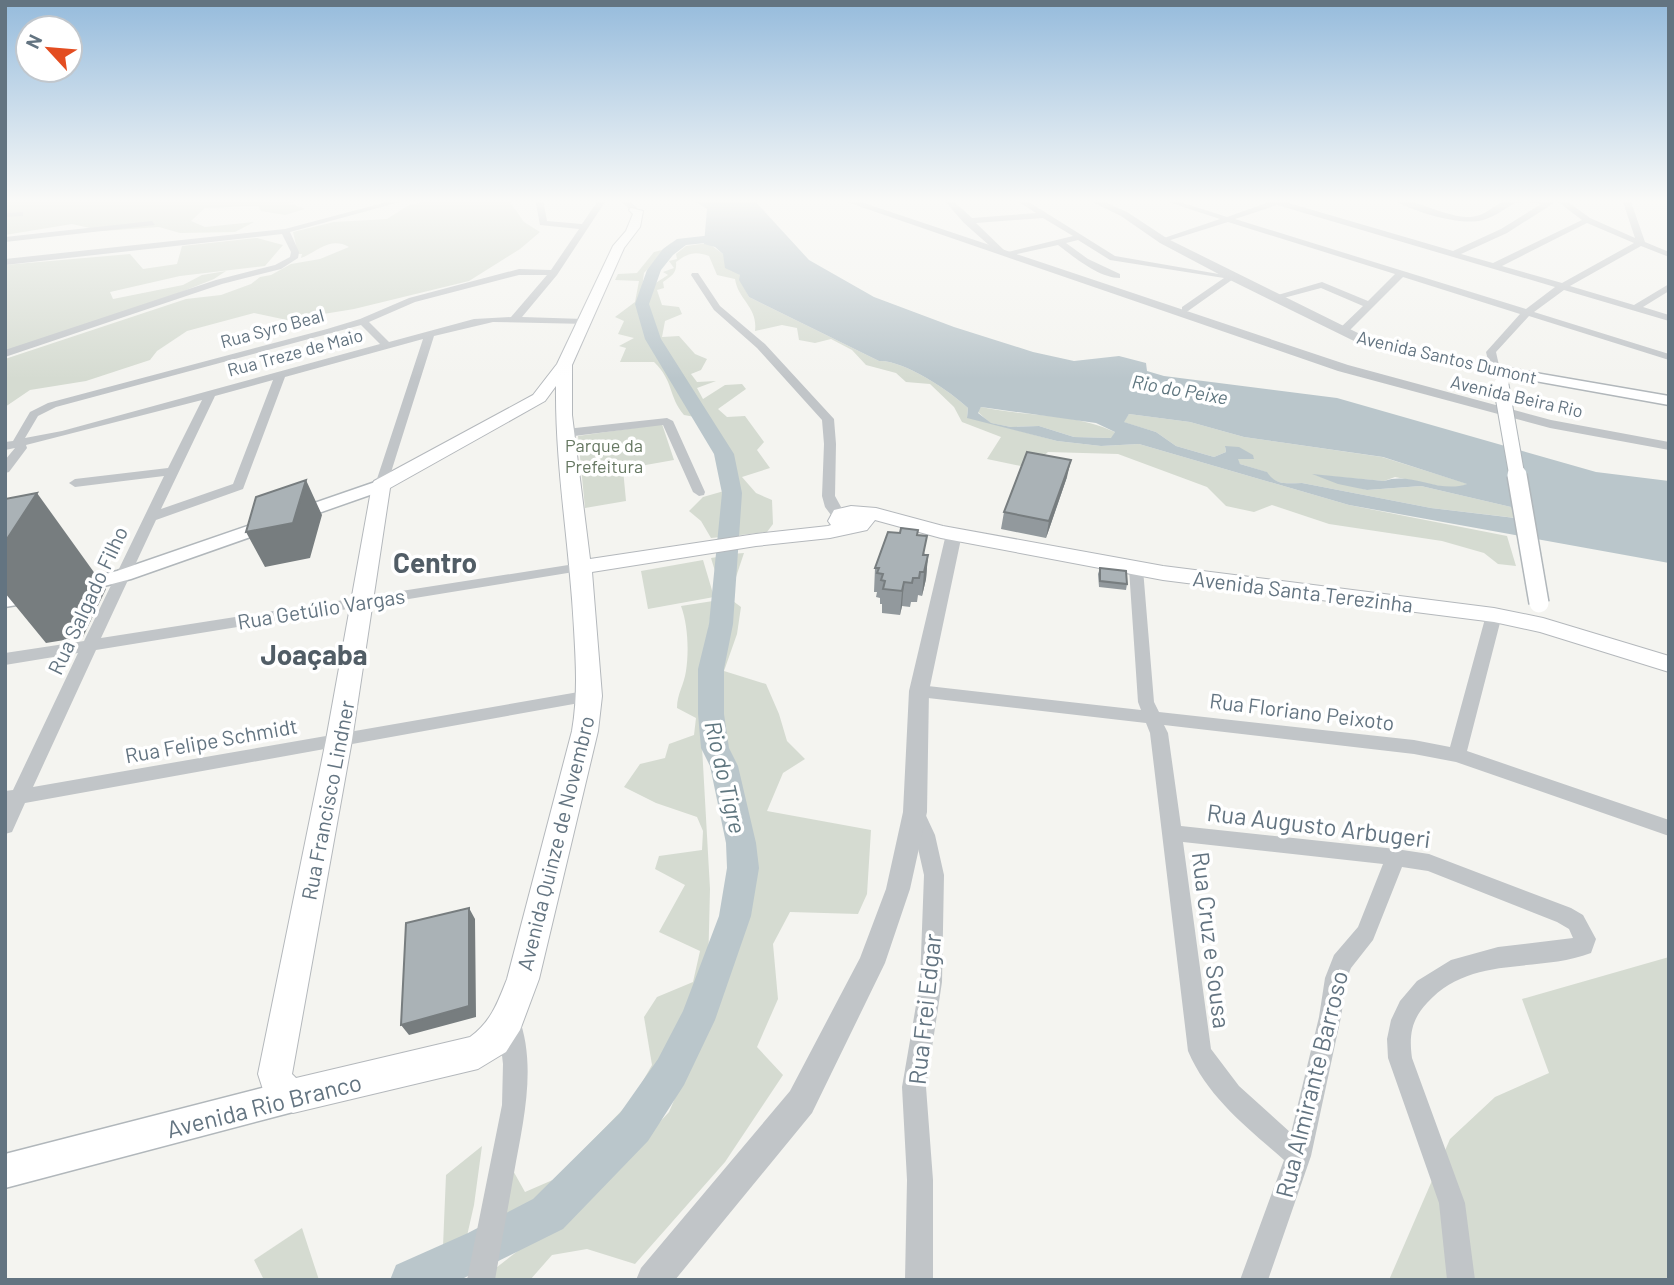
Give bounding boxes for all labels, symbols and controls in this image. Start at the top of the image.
north arrow [14,14,84,84]
text: N [20,31,46,52]
street label: Rua Syro Beal [218,304,326,352]
street label: Rua Treze de Maio [225,323,365,381]
street label: Avenida Santos Dumont [1355,326,1539,388]
water label: Rio do Peixe [1130,369,1230,409]
street label: Avenida Beira Rio [1449,370,1585,422]
park label: Parque da Prefeitura [565,434,643,477]
street label: Rua Salgado Filho [42,522,132,678]
district label: Centro [393,545,477,579]
street label: Avenida Santa Terezinha [1192,565,1414,617]
street label: Rua Getúlio Vargas [235,582,407,634]
district label: Joaçaba [260,637,368,671]
street label: Rua Floriano Peixoto [1208,687,1396,735]
street label: Rua Francisco Lindner [295,698,359,902]
street label: Rua Felipe Schmidt [123,713,299,767]
street label: Avenida Quinze de Novembro [511,713,599,973]
water label: Rio do Tigre [699,718,753,836]
street label: Rua Augusto Arbugeri [1205,797,1433,853]
street label: Rua Cruz e Sousa [1187,850,1237,1030]
street label: Rua Frei Edgar [902,932,946,1086]
street label: Rua Almirante Barroso [1269,968,1353,1200]
street label: Avenida Rio Branco [164,1067,364,1143]

